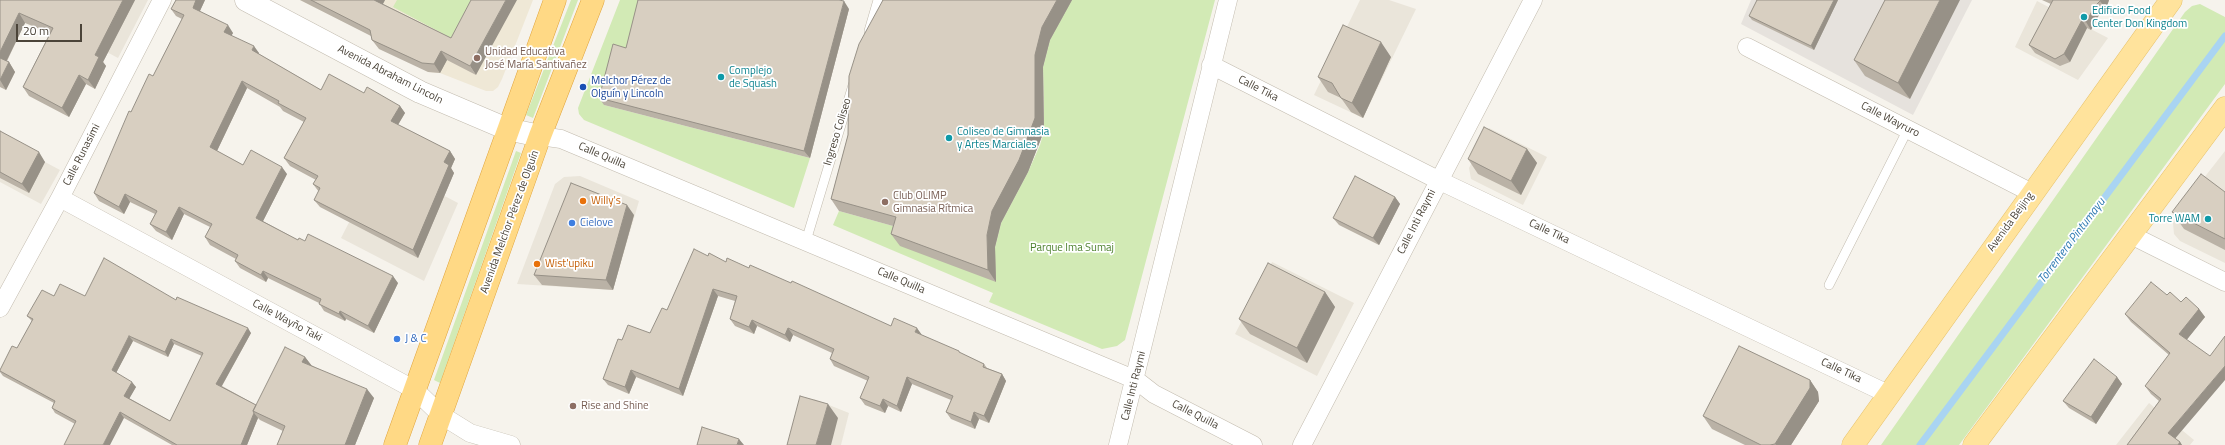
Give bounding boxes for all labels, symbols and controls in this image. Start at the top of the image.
place label: Edificio Food Center Don Kingdom [2092,4,2187,30]
marker: Edificio Food Center Don Kingdom [2079,12,2089,22]
scale bar [18,16,84,42]
text: 20 m [23,21,49,40]
street label: Avenida Abraham Lincoln [335,43,445,107]
place label: Unidad Educativa José María Santivañez [485,45,587,71]
marker: Unidad Educativa José María Santivañez [472,53,482,63]
place label: Complejo de Squash [729,64,777,90]
marker: Complejo de Squash [716,72,726,82]
street label: Calle Tika [1236,73,1280,105]
place label: Melchor Pérez de Olguín y Lincoln [591,74,671,100]
marker: Melchor Pérez de Olguín y Lincoln [578,82,588,92]
street label: Ingreso Coliseo [821,97,855,167]
street label: Calle Wayruro [1858,100,1922,140]
street label: Calle Runasimi [61,122,103,188]
place label: Coliseo de Gimnasia y Artes Marciales [957,125,1049,151]
marker: Coliseo de Gimnasia y Artes Marciales [944,133,954,143]
street label: Calle Quilla [576,140,628,172]
street label: Avenida Melchor Pérez de Olguín [478,149,542,295]
street label: Calle Inti Raymi [1395,187,1439,257]
place label: Club OLIMP Gimnasia Rítmica [893,189,973,215]
street label: Avenida Beijing [1985,190,2037,254]
place label: Willy's [591,194,621,208]
marker: Willy's [578,196,588,206]
water label: Torrentera Pintumayu [2035,196,2109,286]
marker: Club OLIMP Gimnasia Rítmica [880,197,890,207]
place label: Torre WAM [2149,212,2200,226]
marker: Torre WAM [2203,214,2213,224]
place label: Cielove [580,216,613,230]
street label: Calle Tika [1527,217,1571,247]
marker: Cielove [567,218,577,228]
park label: Parque Ima Sumaj [1030,241,1114,255]
place label: Wist'upiku [545,257,594,271]
marker: Wist'upiku [532,259,542,269]
street label: Calle Quilla [875,265,927,297]
street label: Calle Wayño Taki [250,297,324,345]
place label: J & C [405,332,427,346]
marker: J & C [392,334,402,344]
street label: Calle Inti Raymi [1119,350,1149,422]
street label: Calle Tika [1819,356,1863,386]
street label: Calle Quilla [1169,398,1221,432]
place label: Rise and Shine [581,399,649,413]
marker: Rise and Shine [568,401,578,411]

